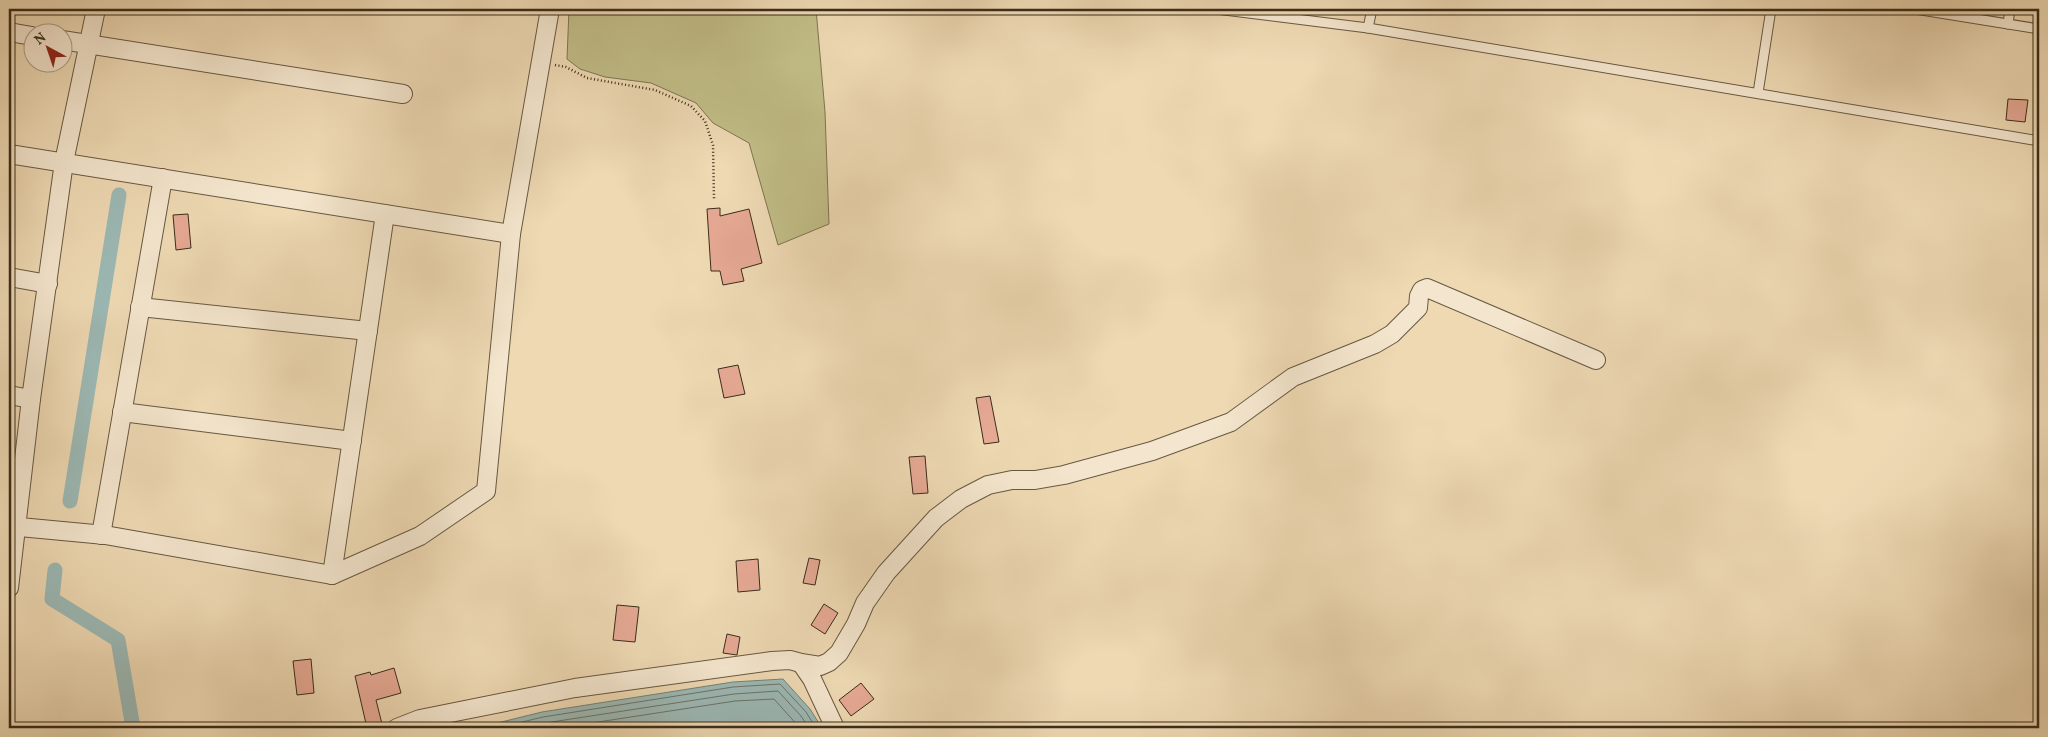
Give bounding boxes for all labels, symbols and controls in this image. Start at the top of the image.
north arrow [22,22,72,72]
text: N [31,29,51,50]

